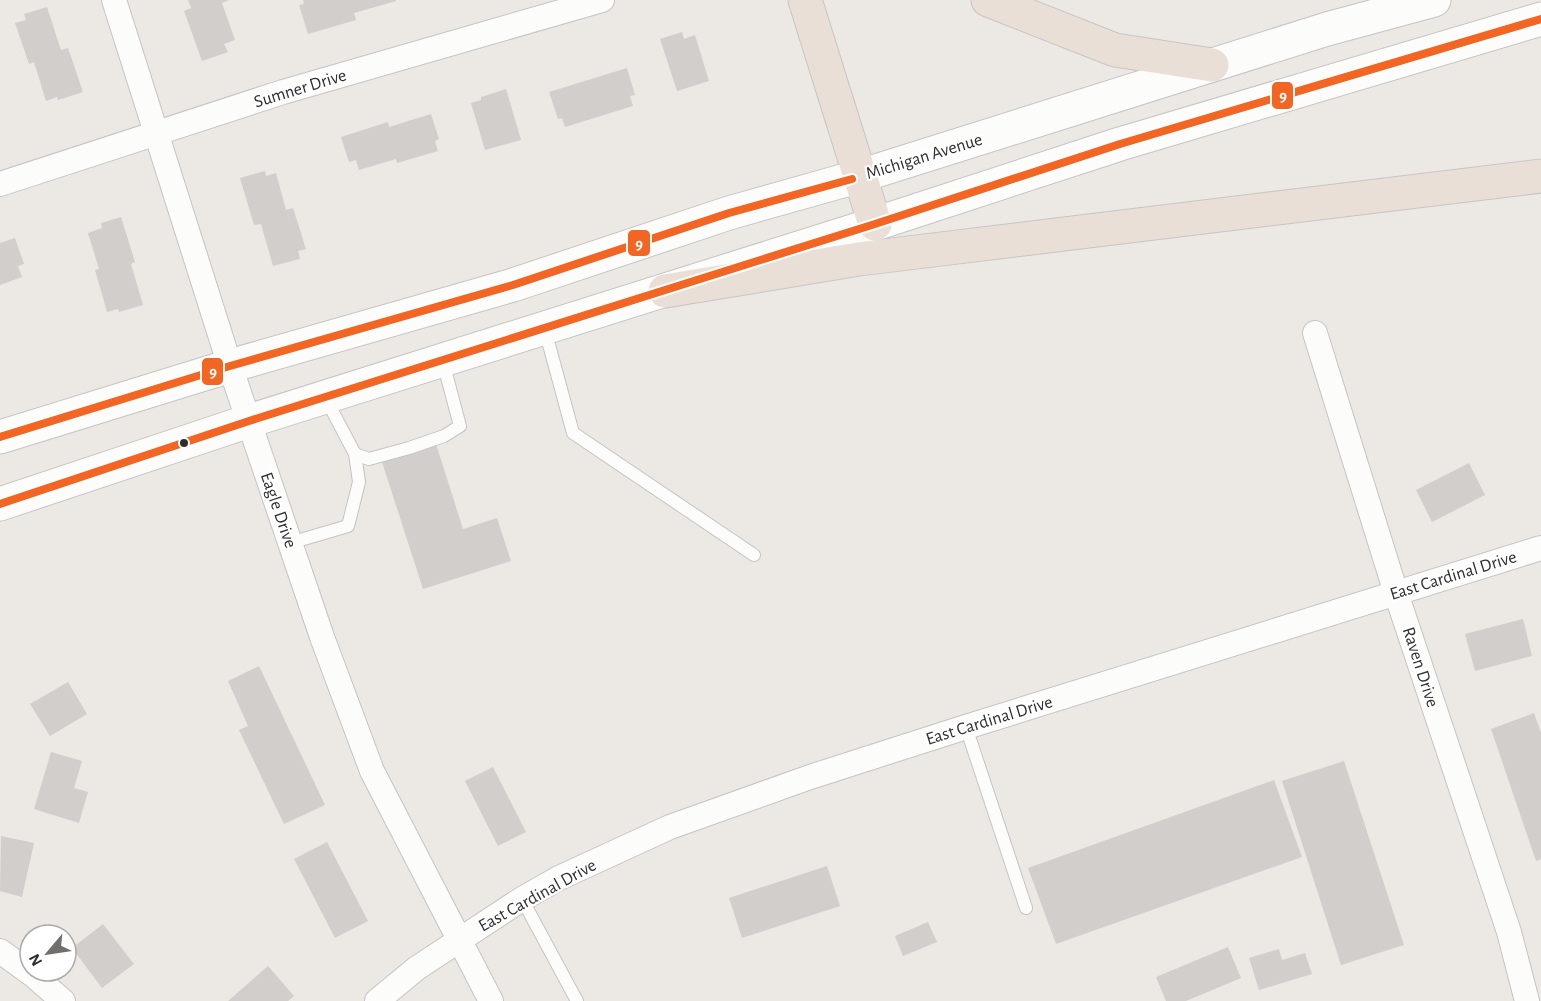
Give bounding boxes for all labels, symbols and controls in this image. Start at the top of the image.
street label: Sumner Drive [252,66,349,112]
line badge: 9 [1271,81,1294,110]
text: 9 [1279,88,1287,104]
street label: Michigan Avenue [864,131,985,183]
line badge: 9 [627,229,651,257]
text: 9 [635,236,643,252]
line badge: 9 [201,357,224,386]
text: 9 [209,364,217,380]
unlabelled marker [178,437,190,449]
street label: Eagle Drive [257,470,299,550]
street label: East Cardinal Drive [1388,548,1519,604]
street label: Raven Drive [1399,625,1441,710]
street label: East Cardinal Drive [924,693,1055,749]
street label: East Cardinal Drive [476,856,599,936]
north arrow [18,923,78,983]
text: N [26,951,45,969]

